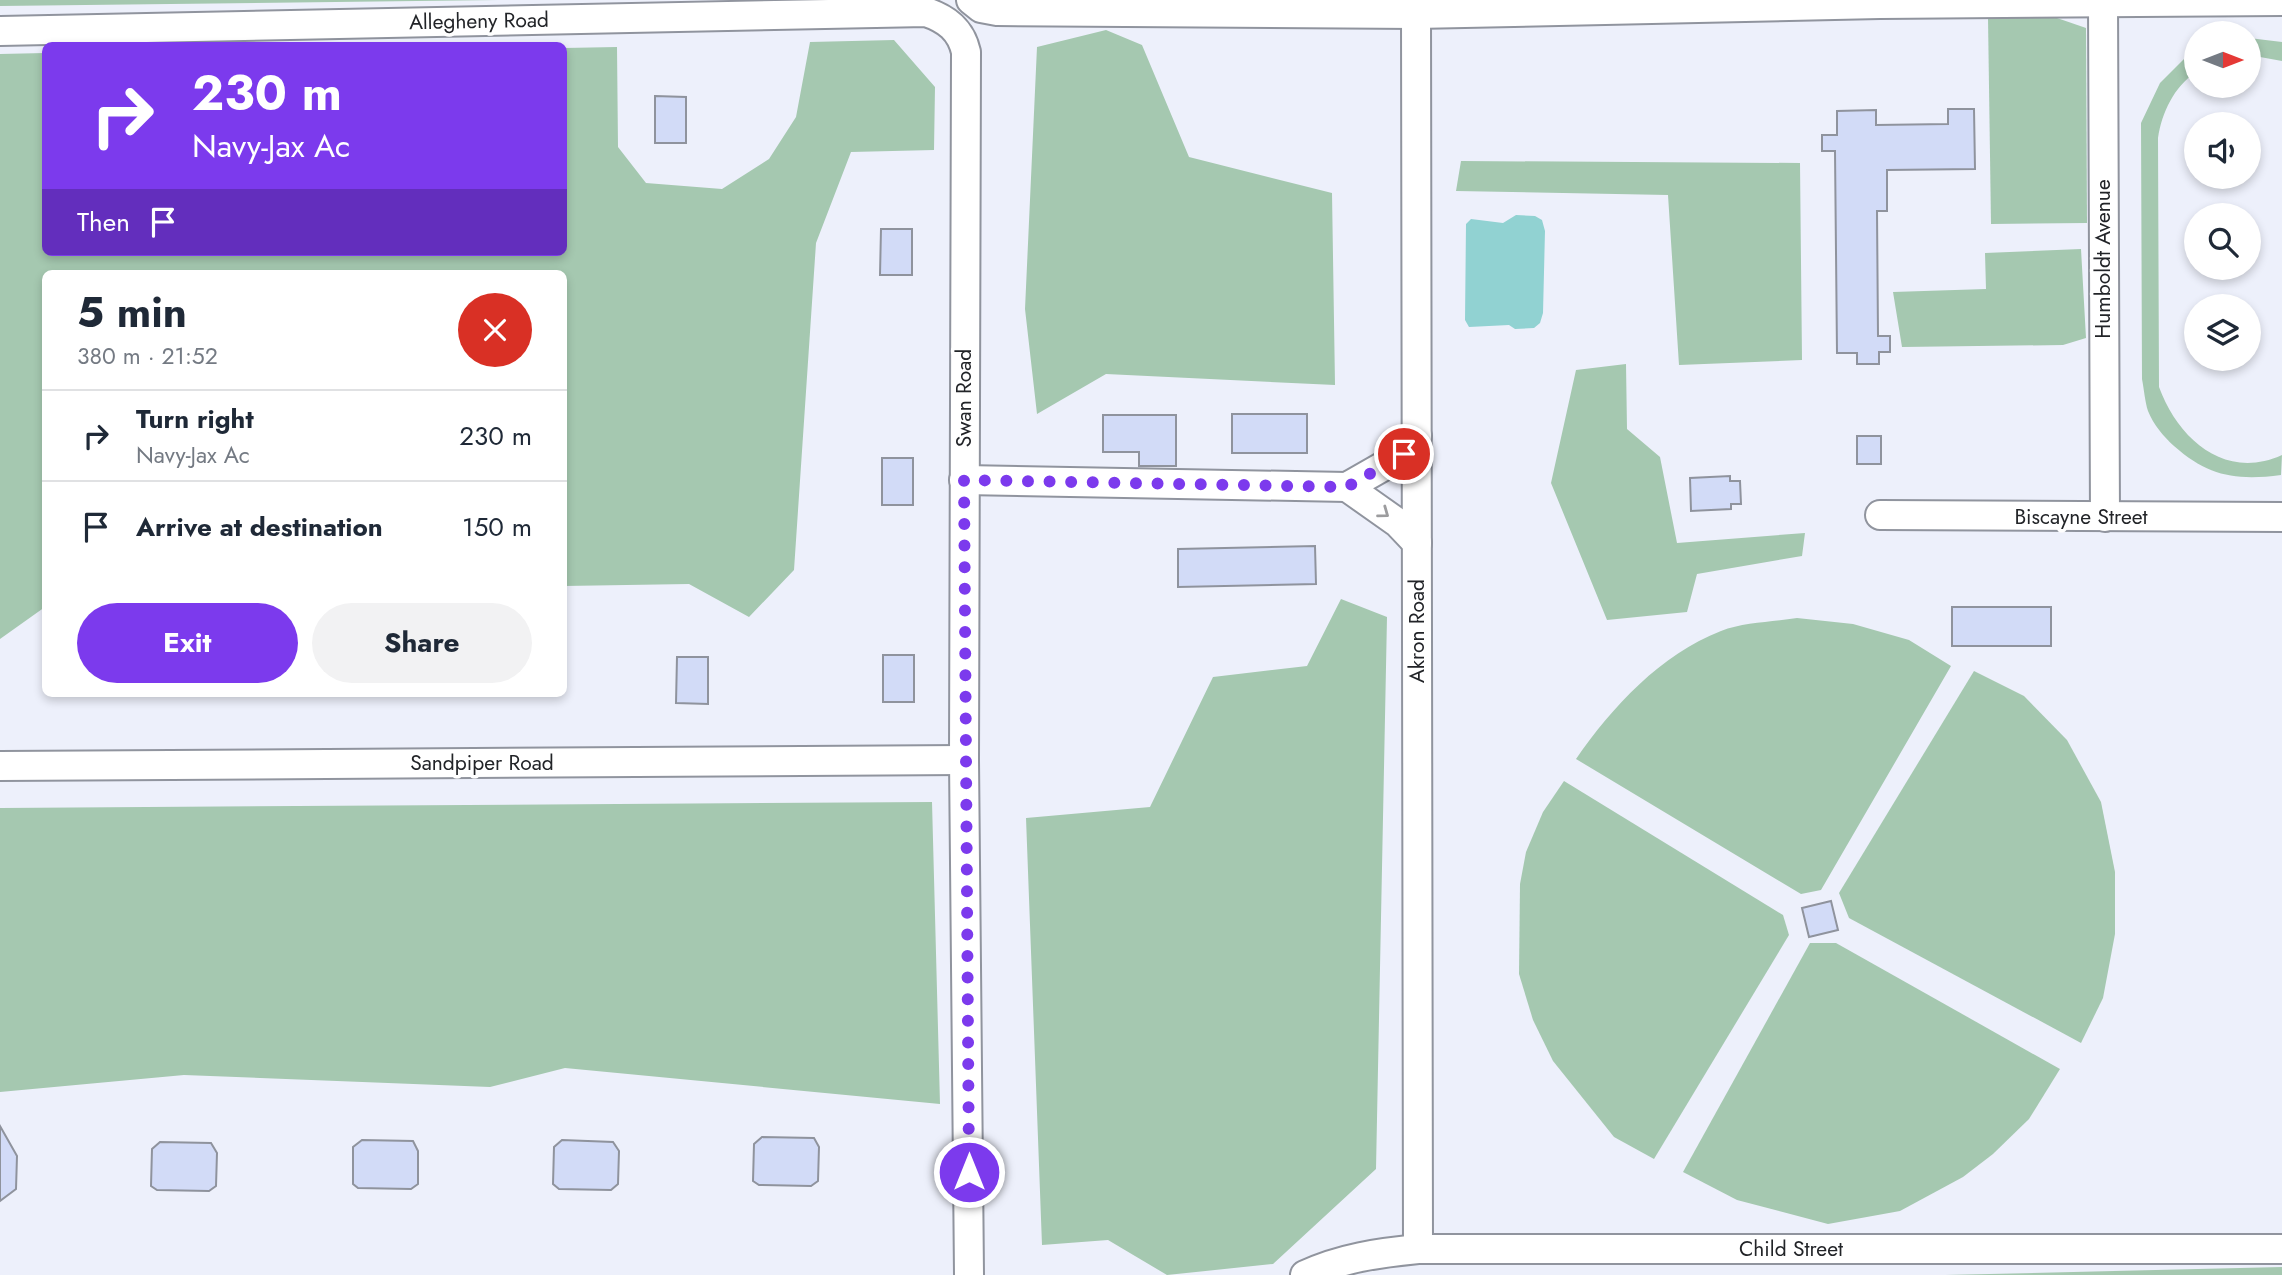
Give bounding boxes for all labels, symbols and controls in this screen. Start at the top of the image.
street label: Allegheny Road [409,5,549,37]
north arrow [2184,21,2261,98]
map controls [2184,21,2261,371]
text: 230 m [192,58,342,128]
icon: right [77,70,168,161]
button: sound [2184,112,2261,189]
text: Navy-Jax Ac [192,123,350,169]
street label: Humboldt Avenue [2088,179,2118,339]
text: Then [77,203,130,241]
icon: arrive [144,203,182,241]
button: search [2184,203,2261,280]
text: 5 min [77,282,187,343]
button: close [458,293,532,367]
button: layers [2184,294,2261,371]
text: 380 m · 21:52 [77,339,218,373]
street label: Swan Road [949,349,979,447]
text: Turn right [136,400,254,438]
icon: right [77,417,115,455]
text: 230 m [459,417,532,455]
pin [1374,424,1434,484]
icon: arrive [1385,435,1423,473]
text: Navy-Jax Ac [136,438,250,472]
street label: Biscayne Street [2014,502,2148,532]
one-way arrow [1376,505,1389,517]
icon: arrive [77,508,115,546]
text: Arrive at destination [136,508,383,546]
text: 150 m [462,508,532,546]
street label: Akron Road [1402,579,1432,683]
button: Exit [77,603,298,683]
button: Share [312,603,532,683]
street label: Sandpiper Road [410,748,554,778]
position arrow [932,1135,1006,1209]
street label: Child Street [1739,1234,1843,1264]

